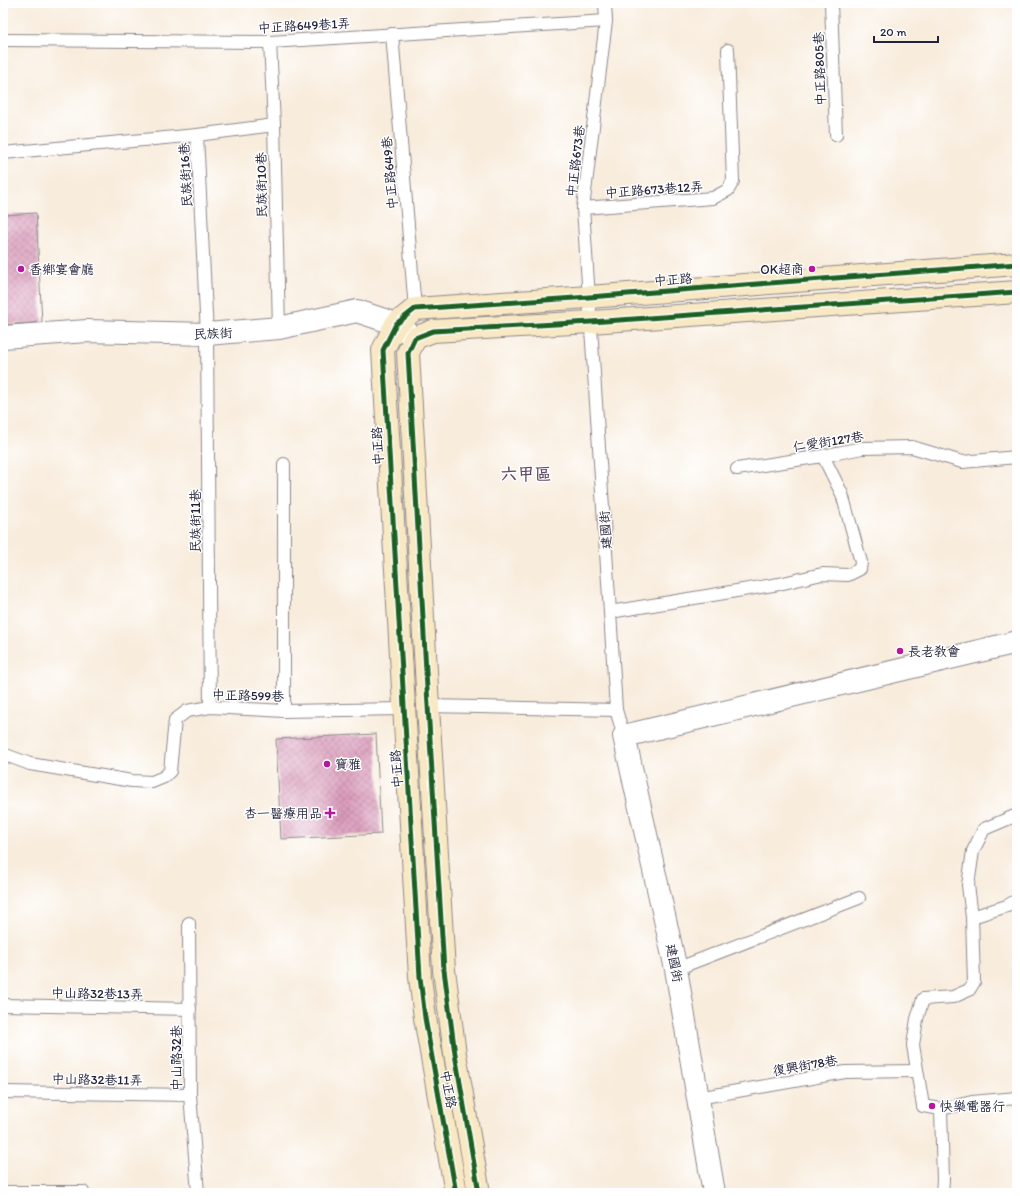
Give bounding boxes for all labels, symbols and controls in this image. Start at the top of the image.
street label: 中正路649巷1弄 [257,16,351,35]
scale bar [874,18,938,44]
text: 20 m [880,25,907,39]
street label: 中正路805巷 [811,32,828,106]
street label: 中正路673巷 [564,124,587,198]
street label: 中正路649巷 [379,136,400,210]
street label: 民族街16巷 [176,142,195,208]
street label: 民族街10巷 [253,152,270,218]
street label: 中正路673巷12弄 [604,179,704,200]
place label: 香鄉宴會廳 [29,262,94,277]
place label: OK超商 [760,262,804,277]
marker: 香鄉宴會廳 [16,264,26,274]
marker: OK超商 [807,264,817,274]
street label: 中正路 [653,271,693,288]
street label: 民族街 [193,325,233,342]
street label: 中正路 [369,426,386,466]
street label: 仁愛街127巷 [792,429,864,454]
district label: 六甲區 [501,464,552,484]
street label: 民族街11巷 [188,489,203,553]
street label: 建國街 [597,510,614,550]
place label: 長老教會 [908,644,960,659]
marker: 長老教會 [895,646,905,656]
street label: 中正路599巷 [212,687,284,704]
street label: 中正路 [388,749,405,789]
place label: 寶雅 [335,757,361,772]
marker: 寶雅 [322,759,332,769]
place label: 杏一醫療用品 [244,806,322,821]
marker: 杏一醫療用品 [325,808,335,818]
street label: 建國街 [663,943,686,984]
street label: 中山路32巷13弄 [51,985,143,1002]
street label: 中山路32巷 [169,1025,184,1091]
street label: 復興街78巷 [771,1052,839,1079]
street label: 中正路 [438,1069,459,1110]
street label: 中山路32巷11弄 [51,1071,143,1088]
place label: 快樂電器行 [940,1099,1005,1114]
marker: 快樂電器行 [927,1101,937,1111]

